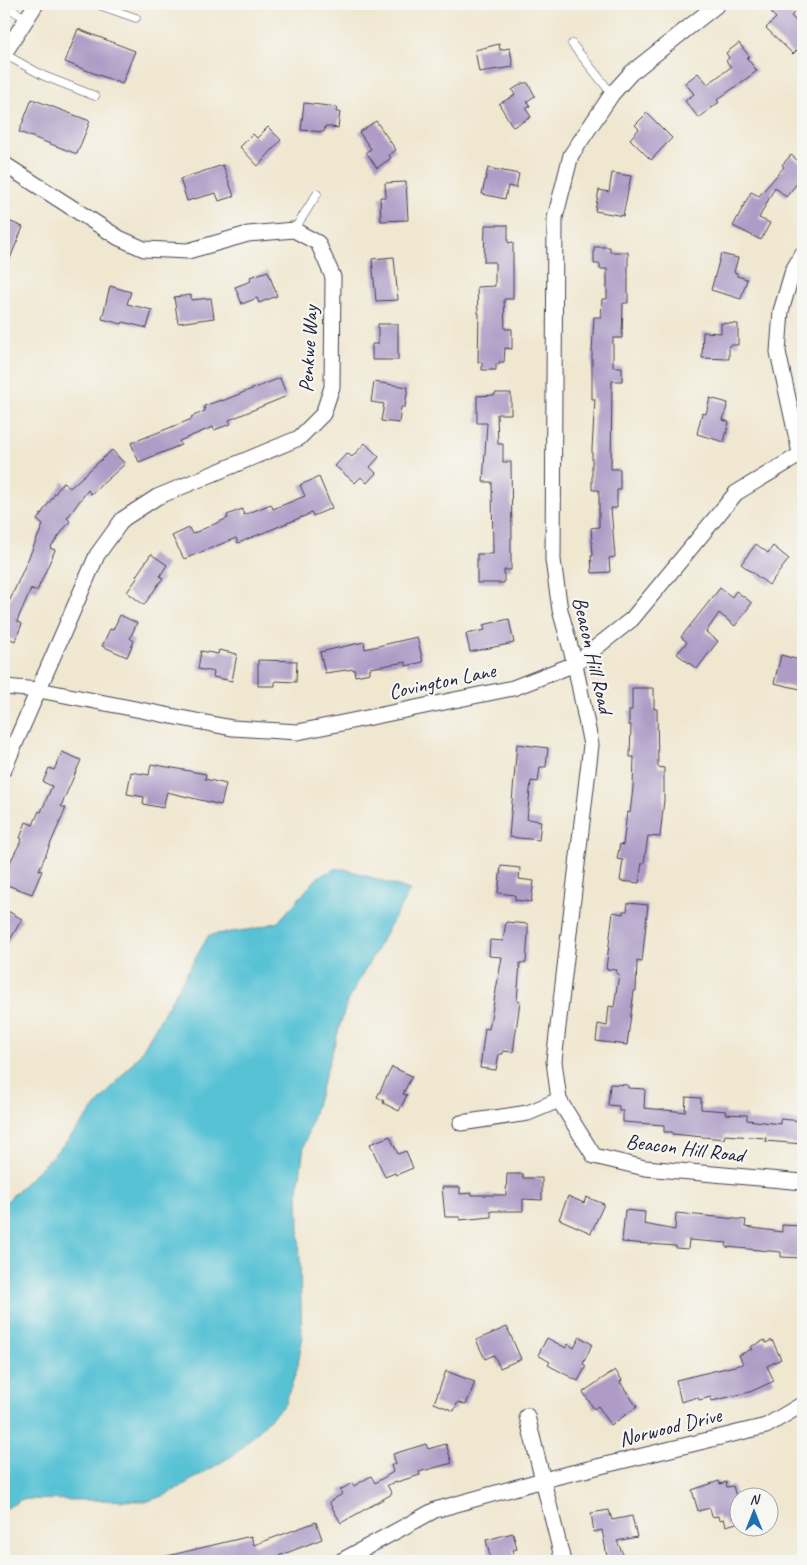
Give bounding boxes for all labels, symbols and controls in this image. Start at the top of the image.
street label: Penkwe Way [293,303,323,393]
street label: Beacon Hill Road [567,594,620,719]
street label: Covington Lane [386,657,499,705]
street label: Beacon Hill Road [625,1128,749,1169]
street label: Norwood Drive [616,1401,725,1452]
north arrow [730,1488,780,1538]
text: N [750,1491,761,1508]

